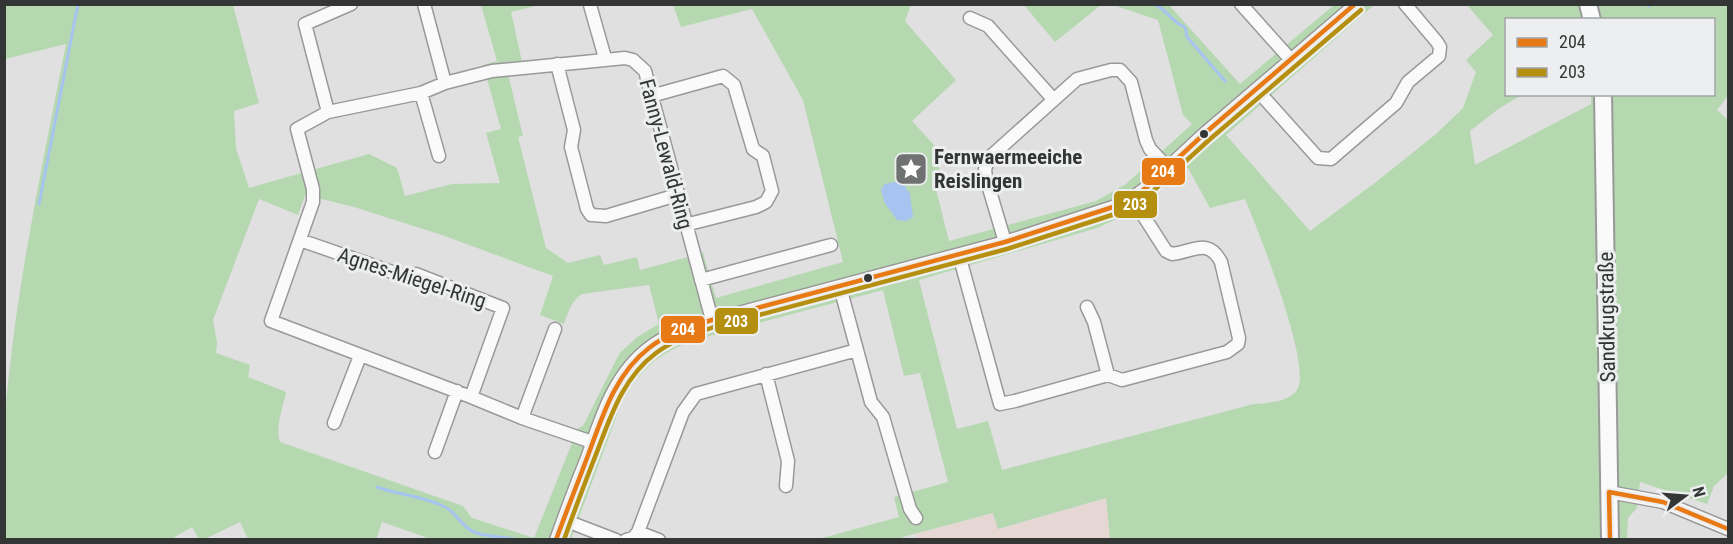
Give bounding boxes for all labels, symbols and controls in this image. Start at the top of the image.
legend [1505,18,1715,96]
text: 204 [1559,31,1586,52]
text: 203 [1559,61,1586,82]
street label: Fanny-Lewald-Ring [634,76,698,232]
unlabelled marker [1198,128,1210,140]
place label: Fernwaermeeiche Reislingen [934,145,1082,193]
place icon: Fernwaermeeiche Reislingen [893,151,929,187]
line badge: 204 [1141,157,1186,186]
text: 204 [1151,162,1175,181]
line badge: 203 [1113,190,1158,219]
text: 203 [1123,195,1147,214]
street label: Agnes-Miegel-Ring [335,243,489,313]
street label: Sandkrugstraße [1594,251,1620,382]
unlabelled marker [862,272,874,284]
line badge: 203 [714,307,759,335]
text: 203 [724,312,748,331]
line badge: 204 [660,315,706,344]
text: 204 [671,320,695,339]
north arrow [1655,466,1715,526]
text: N [1688,485,1709,499]

